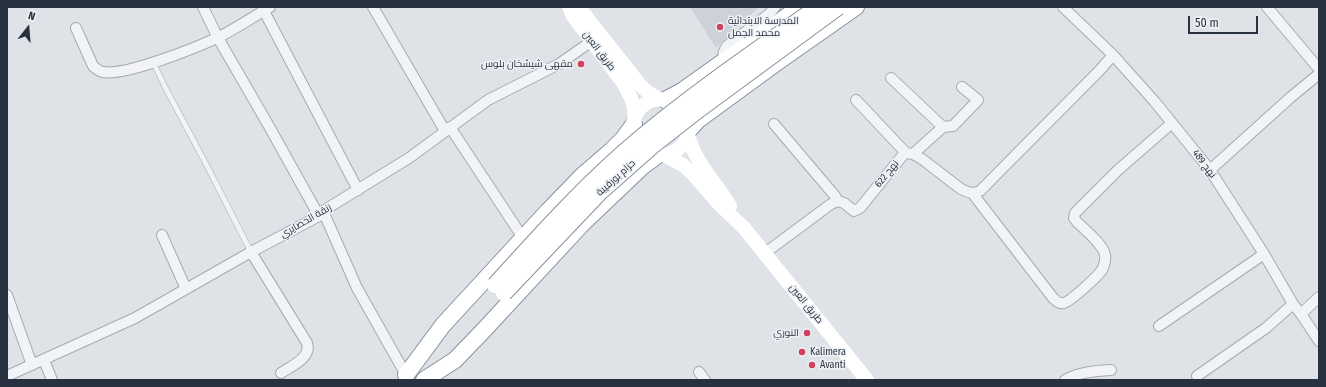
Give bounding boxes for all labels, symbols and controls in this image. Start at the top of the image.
north arrow [8,8,48,48]
scale bar [1190,8,1260,34]
text: N [27,9,37,23]
place label: المدرسة الابتدائية محمد الجمل [728,15,799,38]
text: 50 m [1195,16,1219,30]
marker: المدرسة الابتدائية محمد الجمل [715,22,725,32]
street label: طريق العين [580,29,618,73]
place label: مقهى شيشخان بلوس [481,58,573,70]
marker: مقهى شيشخان بلوس [576,59,586,69]
street label: نهج 489 [1189,147,1219,181]
street label: حزام بورقيبة [594,157,638,199]
street label: نهج 622 [872,158,902,190]
street label: زنقة الحصايري [278,201,334,241]
street label: طريق العين [787,282,825,326]
place label: النوري [773,327,799,339]
marker: النوري [802,328,812,338]
place label: Kalimera [810,346,846,358]
marker: Kalimera [797,347,807,357]
place label: Avanti [820,359,846,371]
marker: Avanti [807,360,817,370]

